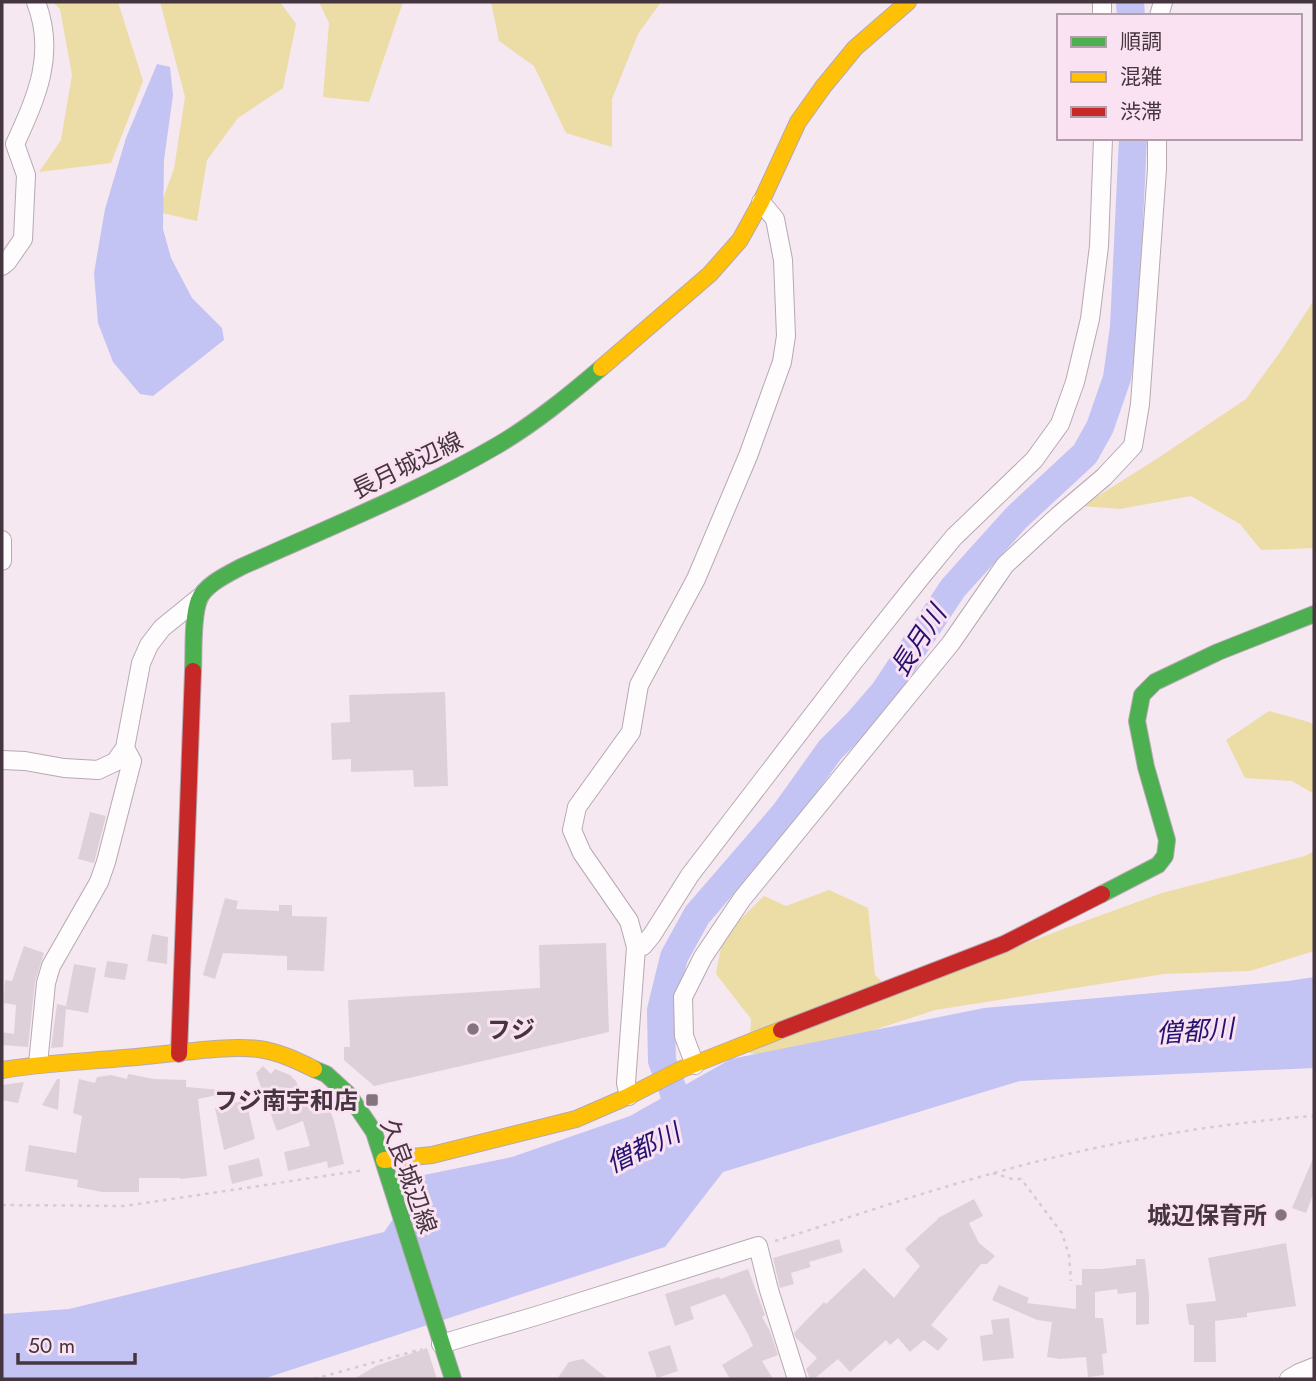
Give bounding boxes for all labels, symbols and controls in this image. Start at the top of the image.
legend [1057,14,1302,140]
text: 順調 [1120,27,1162,57]
text: 混雑 [1120,62,1162,92]
text: 渋滞 [1120,97,1162,127]
street label: 長月城辺線 [345,423,469,507]
water label: 長月川 [881,595,957,684]
water label: 僧都川 [1155,1009,1238,1053]
place label: フジ [487,1012,535,1047]
marker: フジ [465,1021,481,1037]
place label: フジ南宇和店 [214,1083,358,1118]
marker: フジ南宇和店 [364,1092,380,1108]
water label: 僧都川 [600,1113,689,1182]
street label: 久良城辺線 [372,1114,446,1238]
place label: 城辺保育所 [1147,1198,1267,1233]
marker: 城辺保育所 [1273,1207,1289,1223]
scale bar [18,1322,135,1366]
text: 50 m [28,1331,75,1361]

